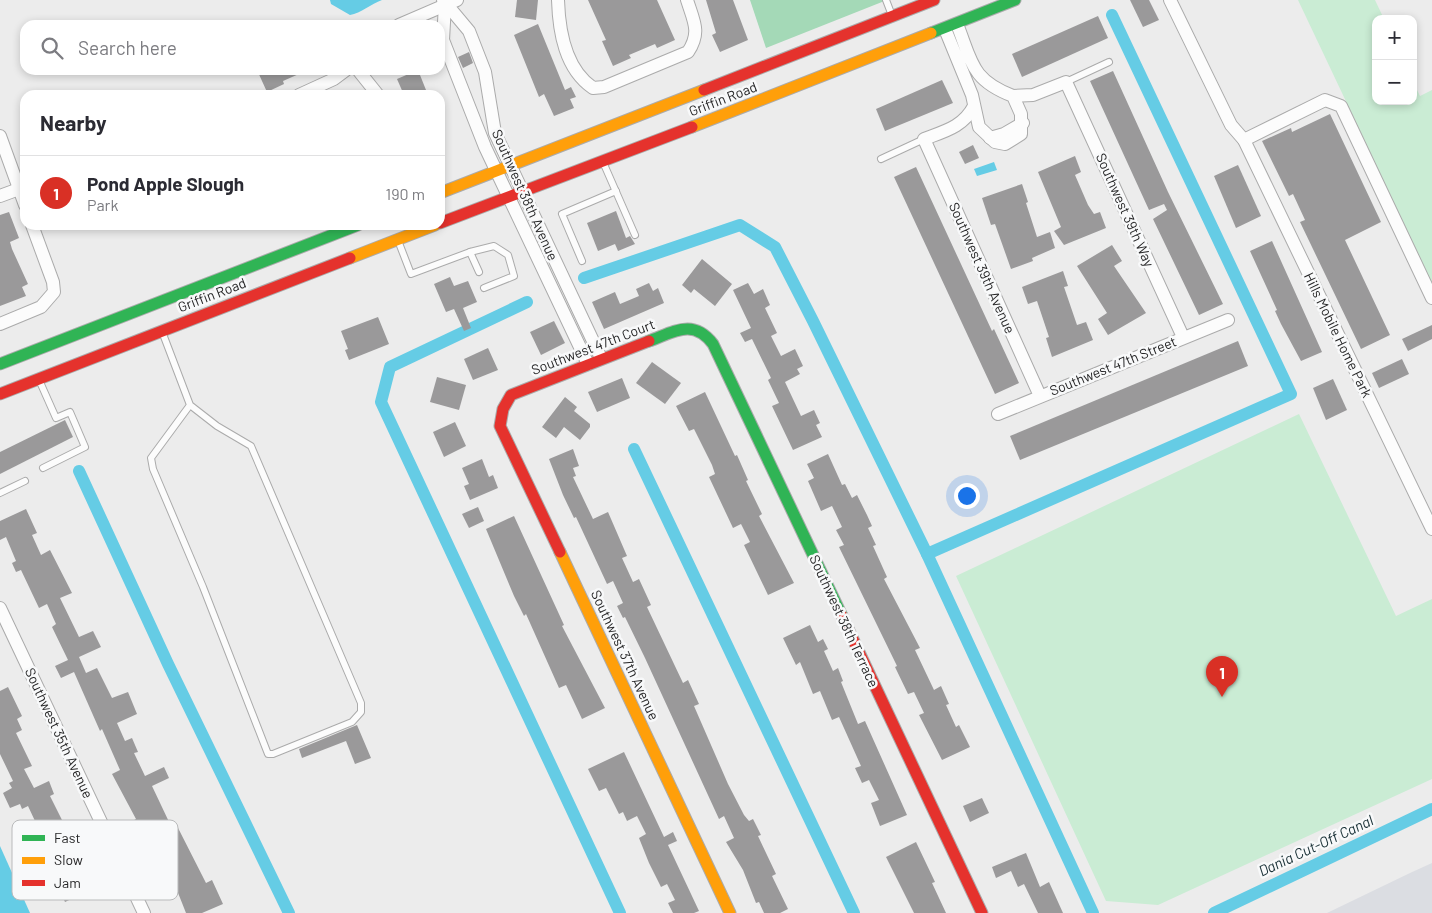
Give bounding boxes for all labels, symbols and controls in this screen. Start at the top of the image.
map controls [1372,15,1417,105]
button: + [1372,15,1417,60]
search box [20,20,445,75]
icon: search [38,34,66,62]
text: Search here [78,36,177,59]
button: − [1372,60,1417,105]
street label: Griffin Road [686,78,759,119]
text: Nearby [40,110,106,135]
street label: Southwest 38th Avenue [489,126,562,263]
street label: Southwest 39th Way [1093,150,1158,270]
text: Pond Apple Slough [87,172,244,195]
text: 1 [53,184,59,203]
text: 190 m [386,184,425,203]
text: Park [87,195,118,214]
street label: Southwest 39th Avenue [946,199,1019,336]
street label: Hills Mobile Home Park [1301,269,1376,400]
street label: Griffin Road [175,274,248,315]
street label: Southwest 47th Court [529,315,657,378]
street label: Southwest 47th Street [1047,332,1179,399]
your location [954,483,980,509]
street label: Southwest 38th Terrace [806,552,883,690]
street label: Southwest 37th Avenue [588,587,663,722]
pin: 1 [1206,656,1238,697]
street label: Southwest 35th Avenue [22,665,97,801]
water label: Dania Cut-Off Canal [1255,810,1376,880]
legend [12,820,178,900]
text: Fast [54,829,80,846]
text: Slow [54,851,83,868]
text: Jam [54,874,81,891]

